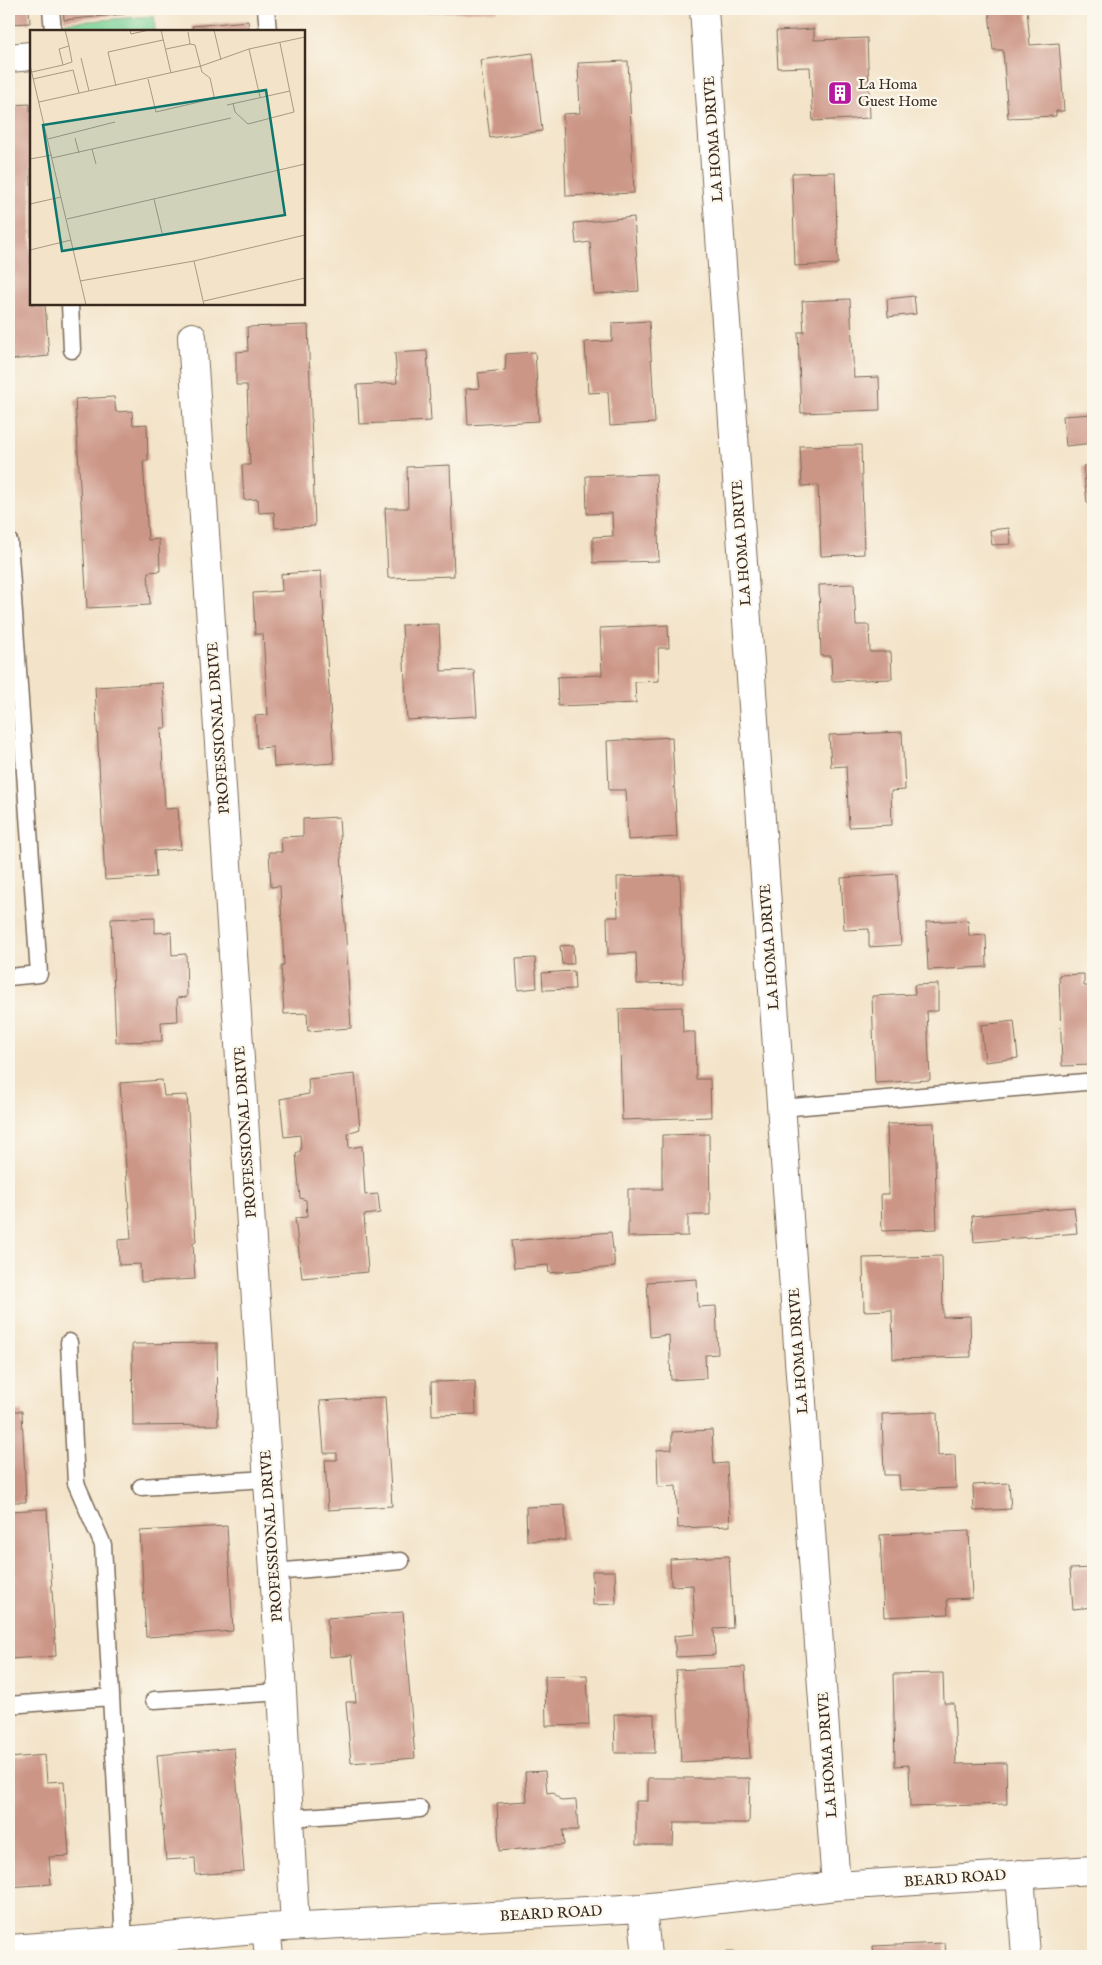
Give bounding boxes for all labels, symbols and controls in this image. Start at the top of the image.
inset map [30,30,305,305]
street label: LA HOMA DRIVE [700,75,727,203]
place label: La Homa Guest Home [858,75,938,111]
building icon: La Homa Guest Home [827,80,853,106]
street label: LA HOMA DRIVE [728,479,755,607]
street label: PROFESSIONAL DRIVE [203,641,234,815]
street label: LA HOMA DRIVE [756,883,783,1011]
street label: PROFESSIONAL DRIVE [230,1045,261,1219]
street label: LA HOMA DRIVE [785,1287,812,1415]
street label: PROFESSIONAL DRIVE [256,1449,287,1623]
street label: LA HOMA DRIVE [814,1691,841,1819]
street label: BEARD ROAD [903,1865,1007,1892]
street label: BEARD ROAD [499,1901,603,1926]

